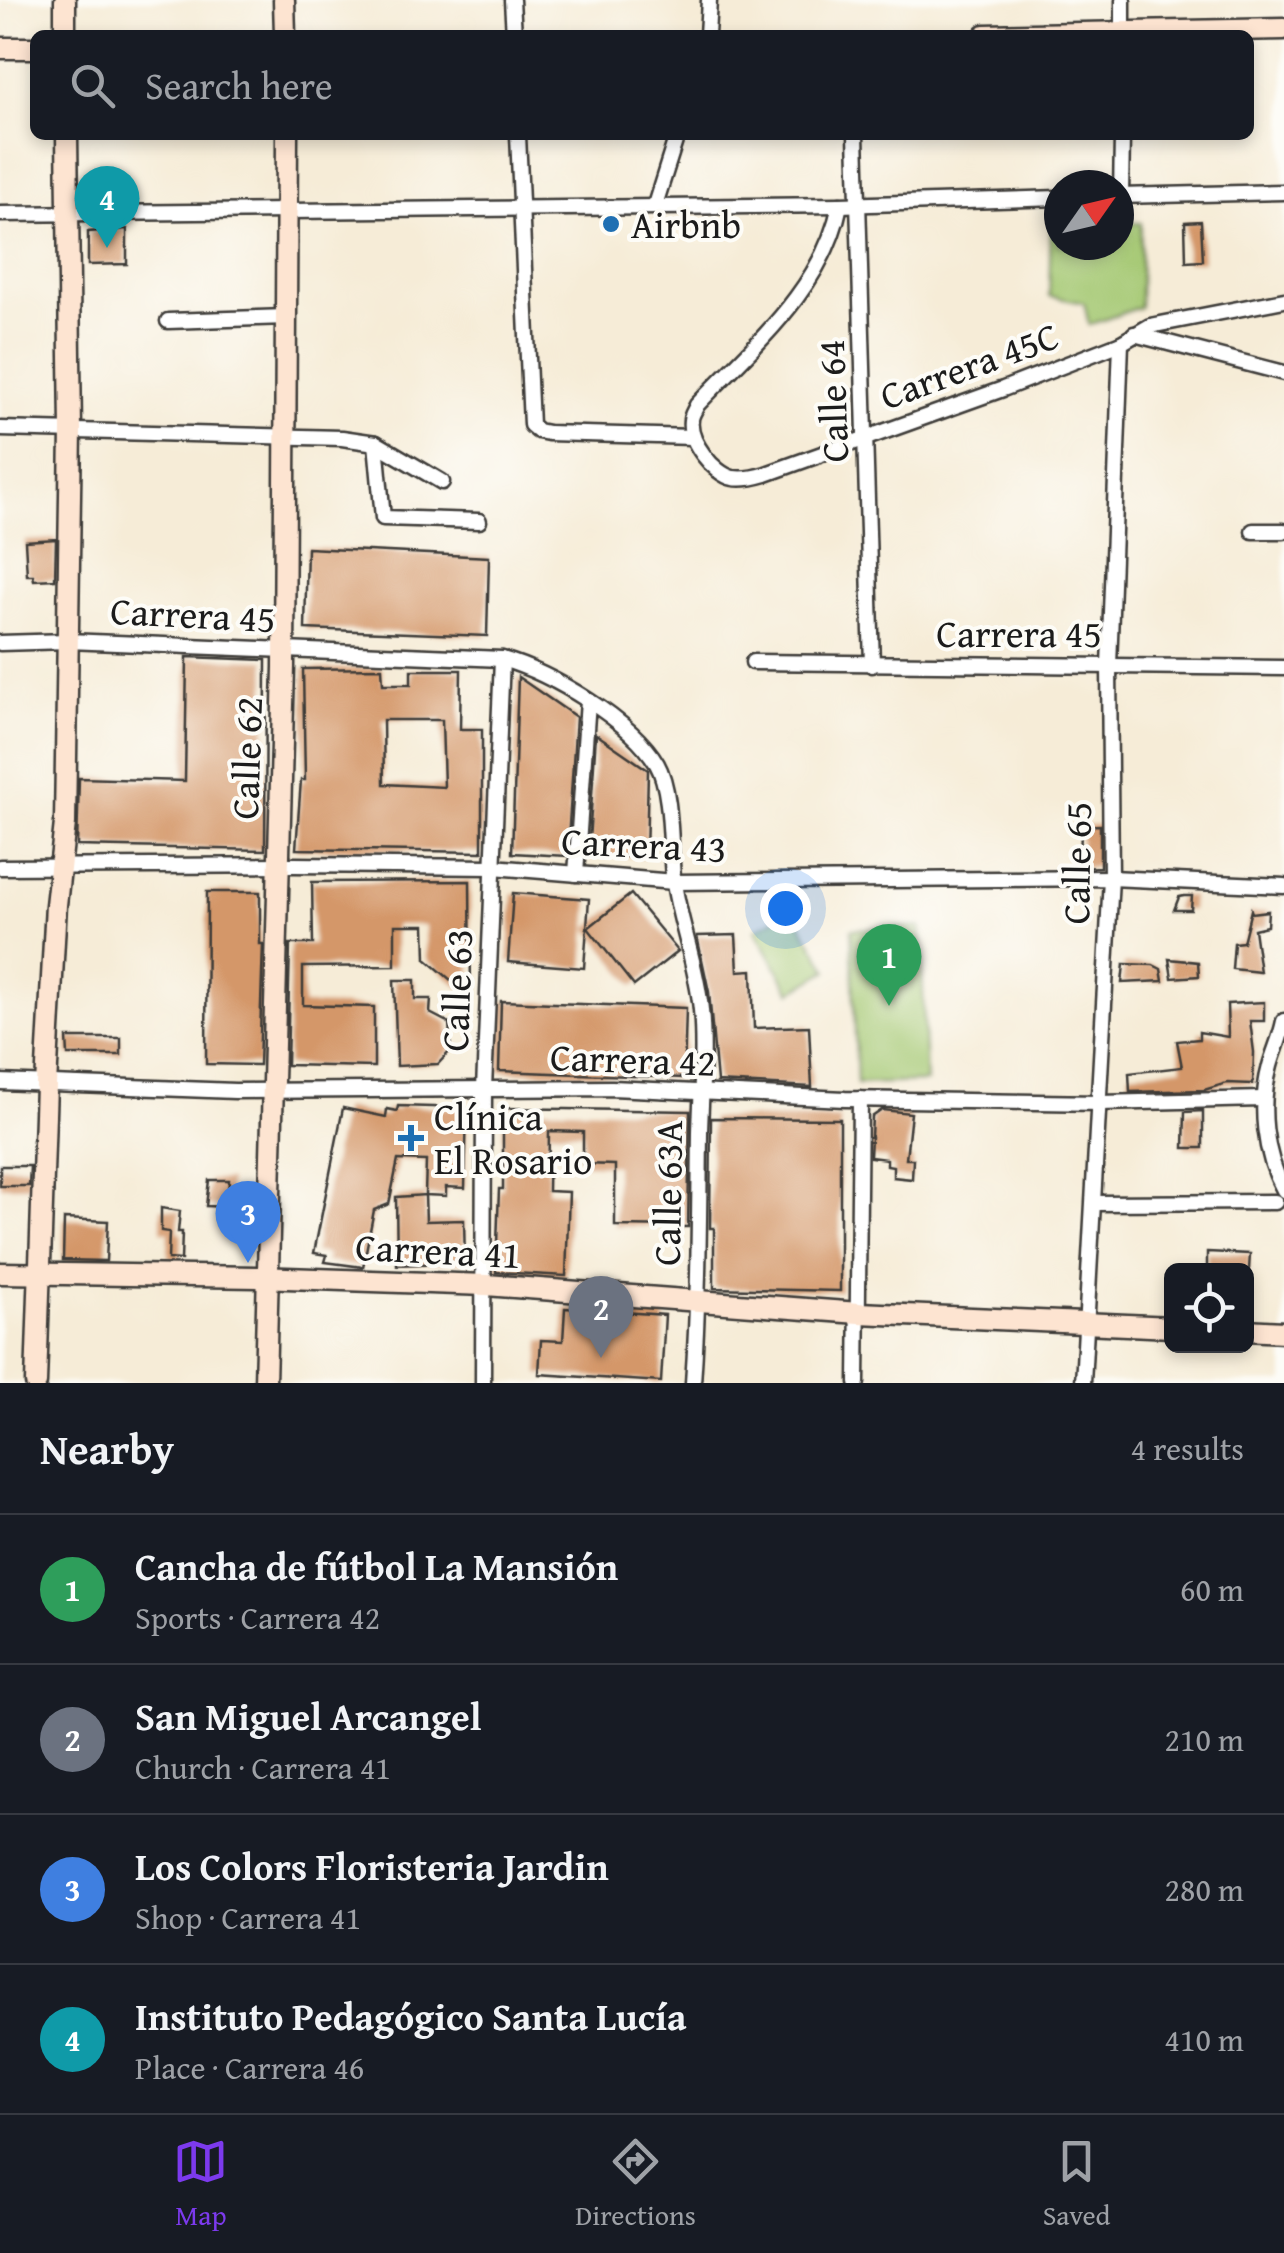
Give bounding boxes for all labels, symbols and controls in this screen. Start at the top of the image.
search box [30,30,1254,140]
text: Search here [145,57,333,113]
icon: search [65,58,120,113]
pin: 4 [74,166,140,248]
north arrow [1044,170,1134,260]
place label: Airbnb [631,196,741,252]
marker: Airbnb [600,213,622,235]
street label: Carrera 45C [872,307,1066,423]
street label: Calle 64 [802,339,862,463]
street label: Carrera 45 [109,582,277,646]
street label: Carrera 45 [936,605,1102,661]
street label: Calle 62 [216,696,276,820]
street label: Calle 65 [1047,801,1105,925]
street label: Carrera 43 [560,812,728,876]
your location [760,883,811,934]
pin: 1 [856,924,922,1006]
street label: Calle 63 [426,928,486,1052]
street label: Carrera 42 [549,1028,717,1090]
place label: Clínica El Rosario [434,1088,592,1188]
street label: Calle 63A [638,1120,696,1266]
marker: Clínica El Rosario [398,1125,424,1151]
pin: 3 [216,1180,280,1263]
street label: Carrera 41 [354,1218,522,1282]
map controls [1164,1263,1254,1353]
button: locate [1164,1263,1254,1353]
pin: 2 [568,1276,634,1358]
text: Nearby [40,1418,174,1479]
text: 4 results [1131,1425,1244,1472]
text: Cancha de fútbol La Mansión [135,1538,618,1594]
text: 1 [64,1566,81,1613]
text: 60 m [1180,1566,1244,1613]
text: Sports · Carrera 42 [135,1594,380,1641]
text: San Miguel Arcangel [135,1688,481,1744]
text: 2 [64,1716,81,1763]
text: 210 m [1165,1716,1244,1763]
text: Church · Carrera 41 [135,1744,391,1791]
text: Los Colors Floristeria Jardin [135,1838,609,1894]
text: 3 [64,1866,81,1913]
text: 280 m [1165,1866,1244,1913]
text: Shop · Carrera 41 [135,1894,361,1941]
text: Instituto Pedagógico Santa Lucía [135,1988,687,2044]
text: 4 [64,2016,81,2063]
text: 410 m [1165,2016,1244,2063]
text: Place · Carrera 46 [135,2044,364,2091]
tab: Map [173,2134,228,2235]
tab: Directions [575,2134,696,2235]
tab: Saved [1043,2134,1111,2235]

